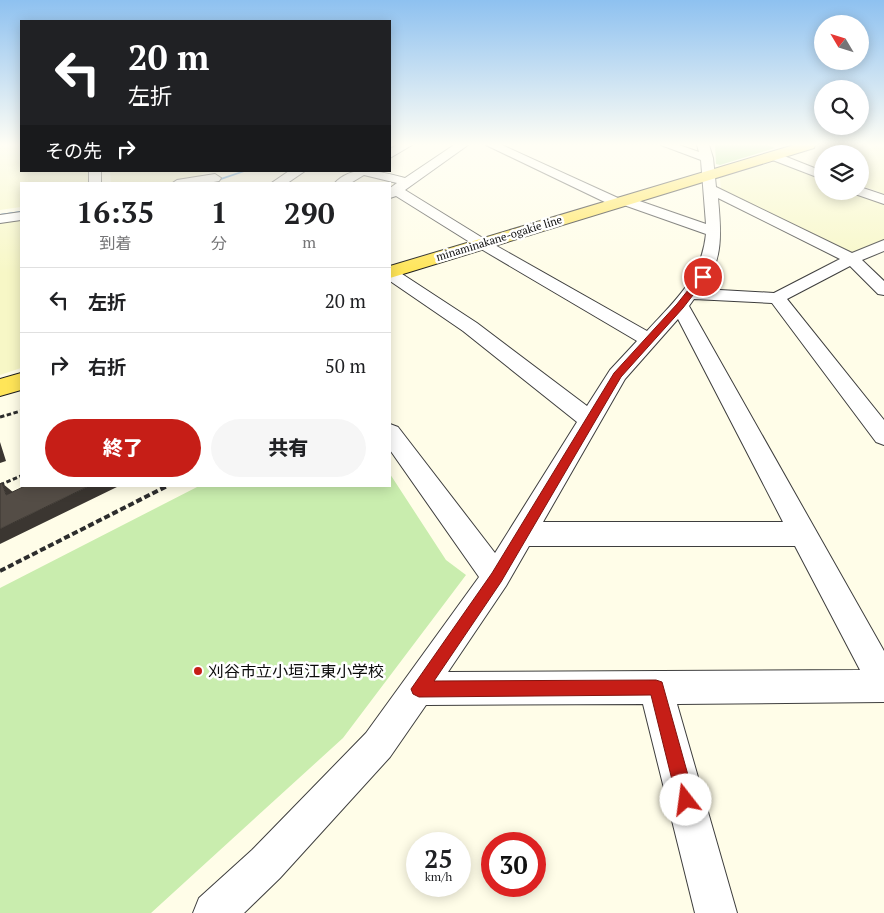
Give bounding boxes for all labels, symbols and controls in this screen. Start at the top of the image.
north arrow [814,15,869,70]
map controls [814,15,869,200]
text: 20 m [128,34,209,80]
icon: left [45,40,110,105]
button: search [814,80,869,135]
text: 左折 [128,81,172,110]
icon: right [112,135,140,163]
text: その先 [45,138,102,163]
button: layers [814,145,869,200]
text: 16:35 [76,192,154,232]
text: 1 [211,192,228,232]
text: 290 [284,193,335,233]
street label: minaminakane-ogakie line [434,212,564,264]
text: m [302,231,316,253]
text: 到着 [99,232,131,254]
text: 分 [211,232,227,254]
pin [682,256,724,298]
icon: arrive [689,263,717,291]
icon: left [45,286,73,314]
text: 20 m [325,288,366,313]
text: 左折 [88,289,126,314]
icon: right [45,351,73,379]
text: 50 m [325,353,366,378]
text: 右折 [88,354,126,379]
button: 終了 [45,419,201,477]
button: 共有 [211,419,366,477]
place label: 刈谷市立小垣江東小学校 [208,660,384,682]
marker: 刈谷市立小垣江東小学校 [192,665,204,677]
position arrow [659,773,711,825]
speed limit sign: 30 [481,832,546,897]
text: 25 [424,842,453,875]
text: km/h [425,869,452,884]

